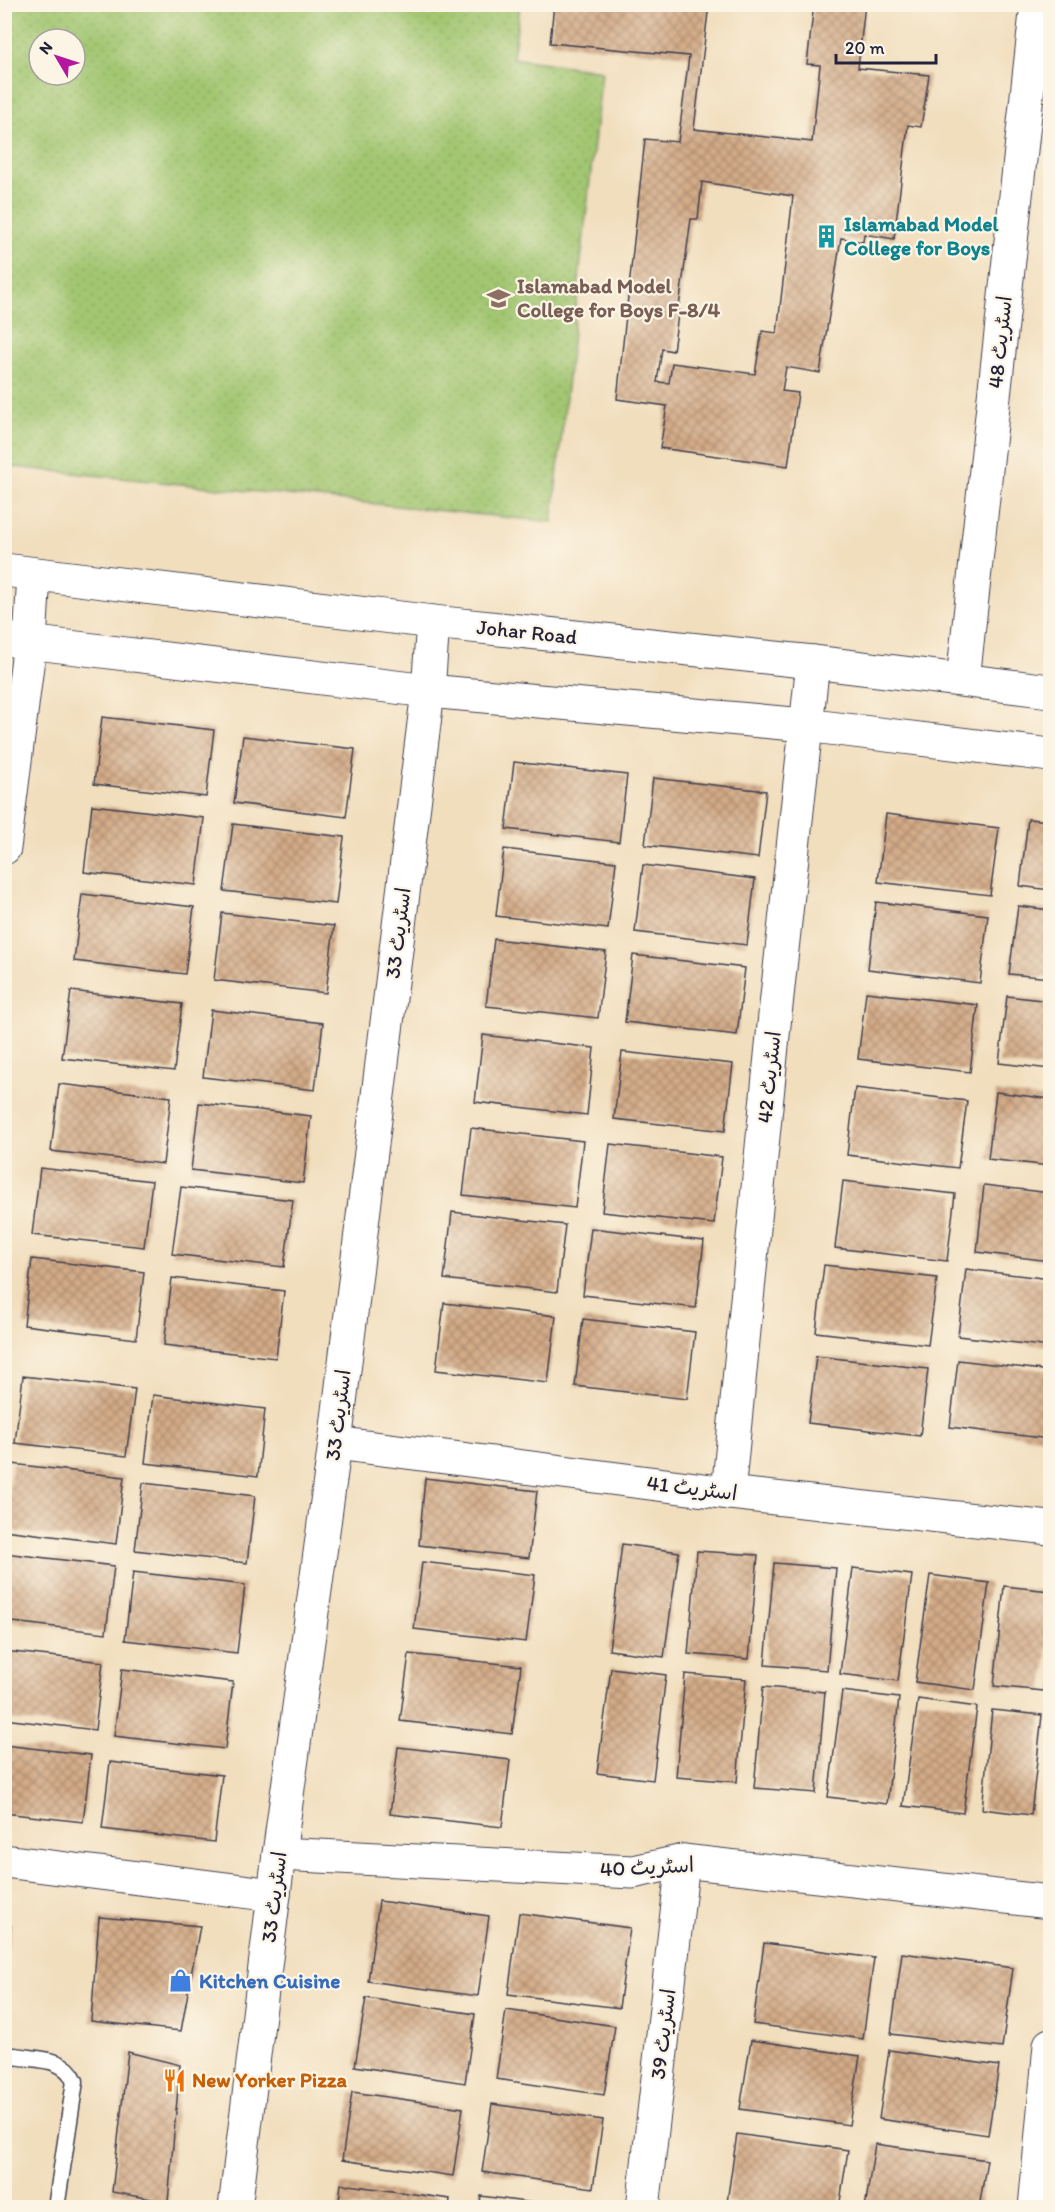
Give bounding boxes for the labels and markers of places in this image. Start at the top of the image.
place label: Islamabad Model College for Boys [844,211,1000,261]
building icon: Islamabad Model College for Boys [813,223,839,249]
place label: Islamabad Model College for Boys F-8/4 [517,273,720,323]
school or university icon: Islamabad Model College for Boys F-8/4 [486,285,512,311]
shop icon: Kitchen Cuisine [168,1968,194,1994]
place label: Kitchen Cuisine [199,1968,340,1993]
restaurant icon: New Yorker Pizza [161,2067,187,2093]
place label: New Yorker Pizza [192,2067,347,2092]

